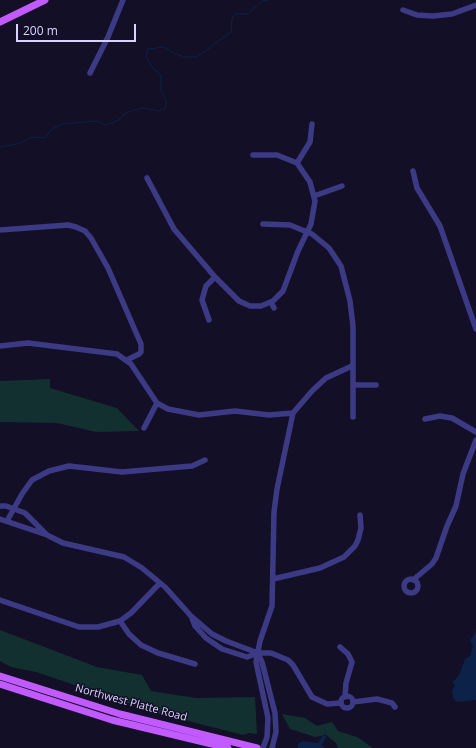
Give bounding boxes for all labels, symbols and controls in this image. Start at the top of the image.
scale bar [18,16,138,42]
text: 200 m [23,22,58,39]
street label: Northwest Platte Road [74,682,188,724]

